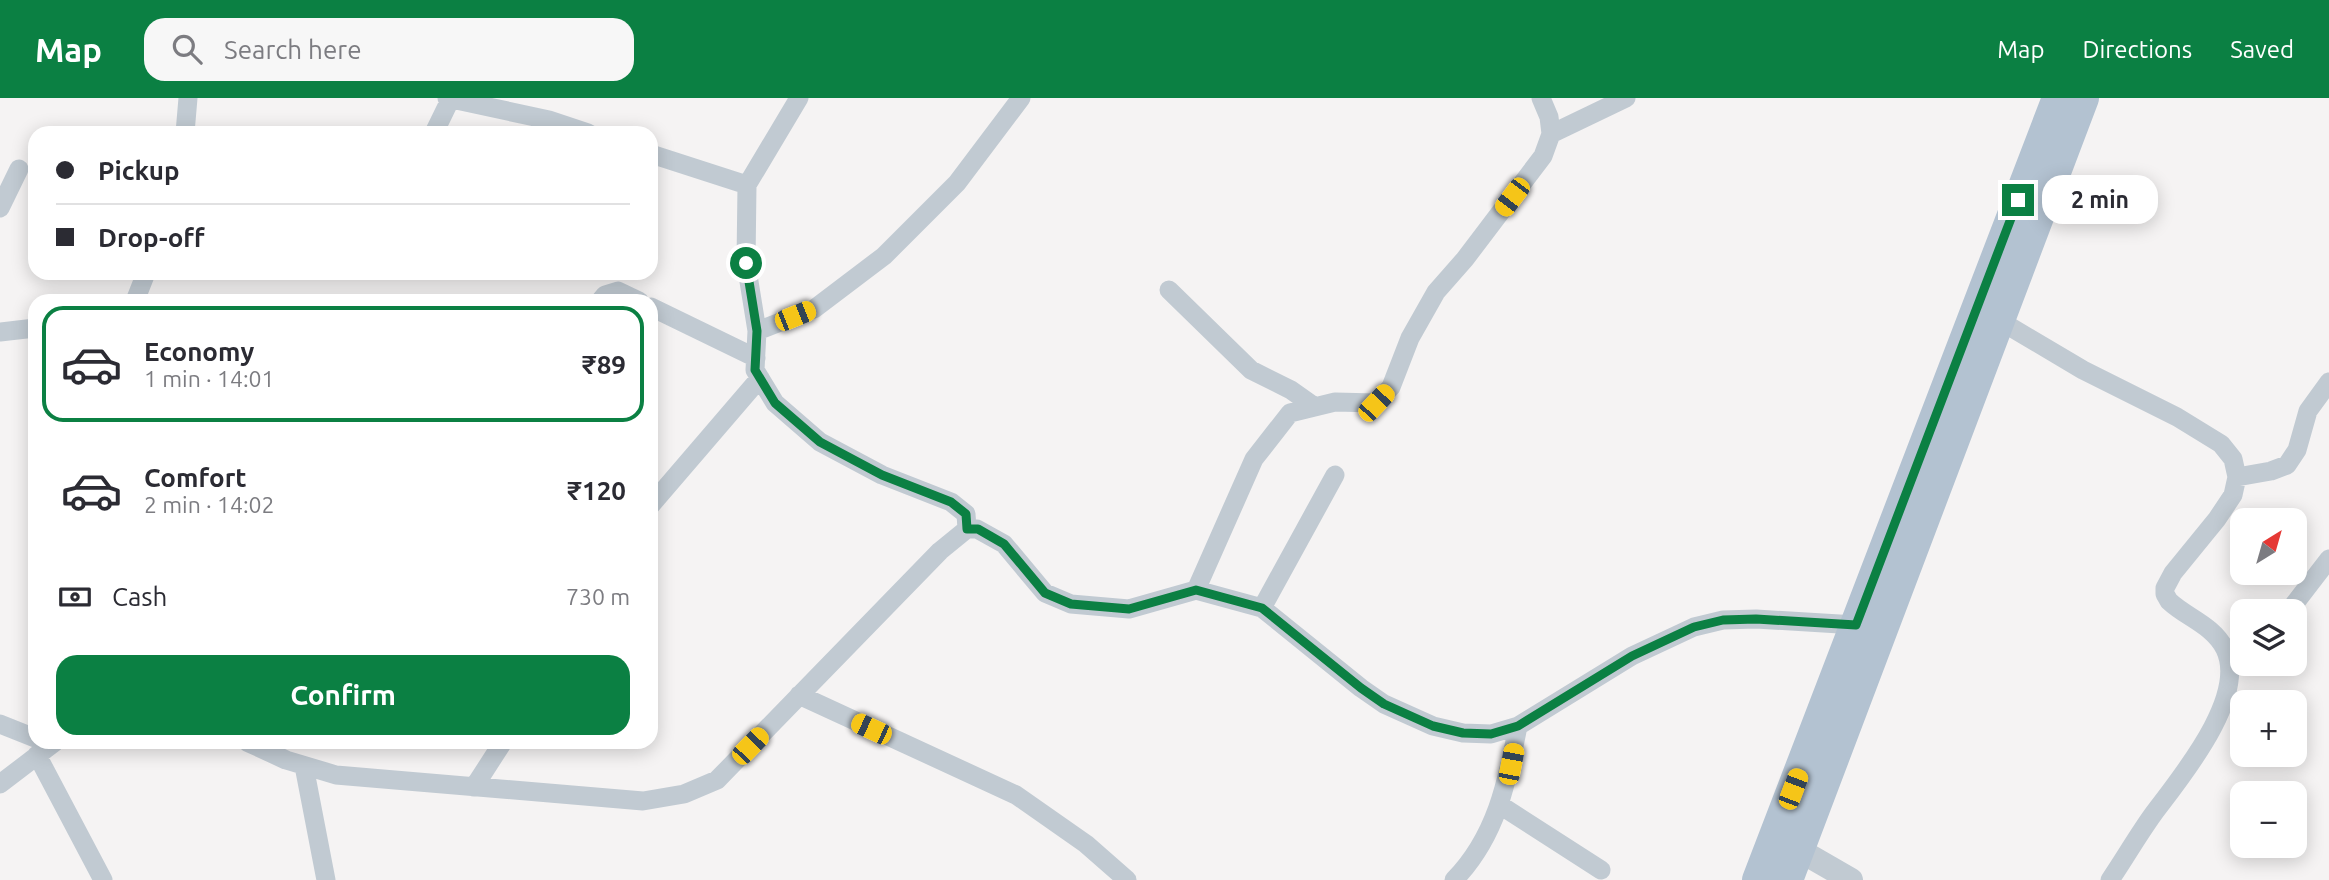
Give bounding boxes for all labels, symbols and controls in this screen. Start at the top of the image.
search box [144,18,634,81]
icon: search [168,30,206,68]
text: Map [35,31,102,68]
text: Search here [224,35,362,64]
text: Map [1997,36,2044,63]
text: Directions [2082,36,2192,63]
text: Saved [2230,36,2294,63]
text: Pickup [98,156,180,185]
car [1491,174,1534,220]
callout: 2 min [2042,176,2158,224]
route end [2002,184,2034,216]
text: 2 min [2071,187,2129,212]
text: Drop-off [98,223,205,252]
route start [730,247,762,279]
car [772,298,819,334]
icon: car [60,333,123,396]
text: Economy [144,337,254,366]
text: ₹89 [582,350,626,379]
text: 1 min · 14:01 [144,366,275,391]
car [1354,380,1399,426]
icon: car [60,459,123,522]
text: Comfort [144,463,247,492]
text: ₹120 [567,476,626,505]
text: 2 min · 14:02 [144,492,275,517]
north arrow [2230,508,2306,584]
map controls [2230,508,2307,858]
icon: cash [56,578,94,616]
text: Cash [112,582,167,611]
text: 730 m [566,584,630,609]
button: layers [2230,599,2307,676]
button: Confirm [56,655,630,735]
button: + [2230,690,2307,767]
car [848,711,895,747]
car [728,724,773,768]
car [1497,741,1526,787]
car [1776,766,1811,812]
button: − [2230,781,2307,858]

